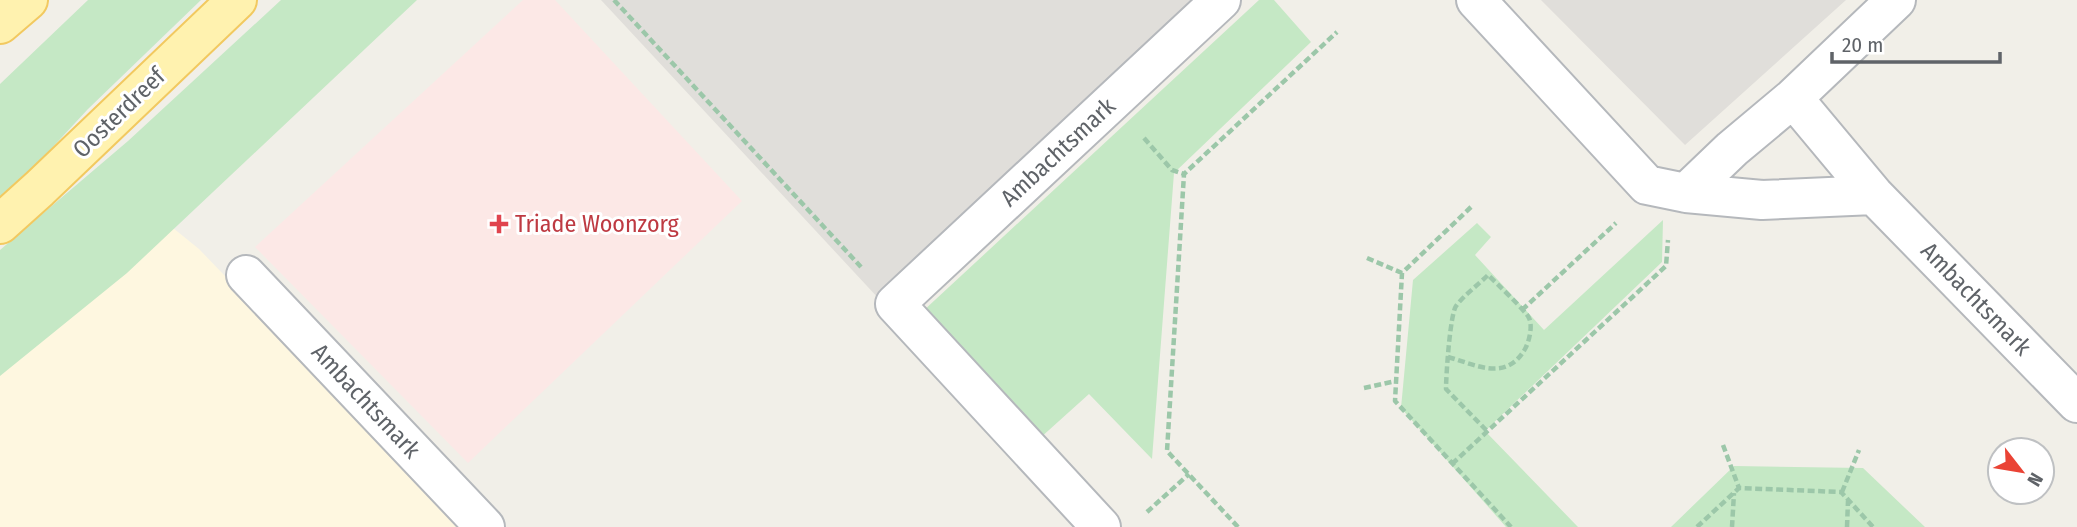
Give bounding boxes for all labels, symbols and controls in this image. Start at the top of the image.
scale bar [1832,21,2000,65]
text: 20 m [1842,32,1883,58]
street label: Oosterdreef [67,61,172,164]
street label: Ambachtsmark [995,91,1122,212]
place label: Triade Woonzorg [515,210,680,238]
marker: Triade Woonzorg [489,214,509,234]
street label: Ambachtsmark [1915,237,2037,362]
street label: Ambachtsmark [306,338,427,465]
north arrow [1986,436,2056,506]
text: N [2022,469,2048,490]

